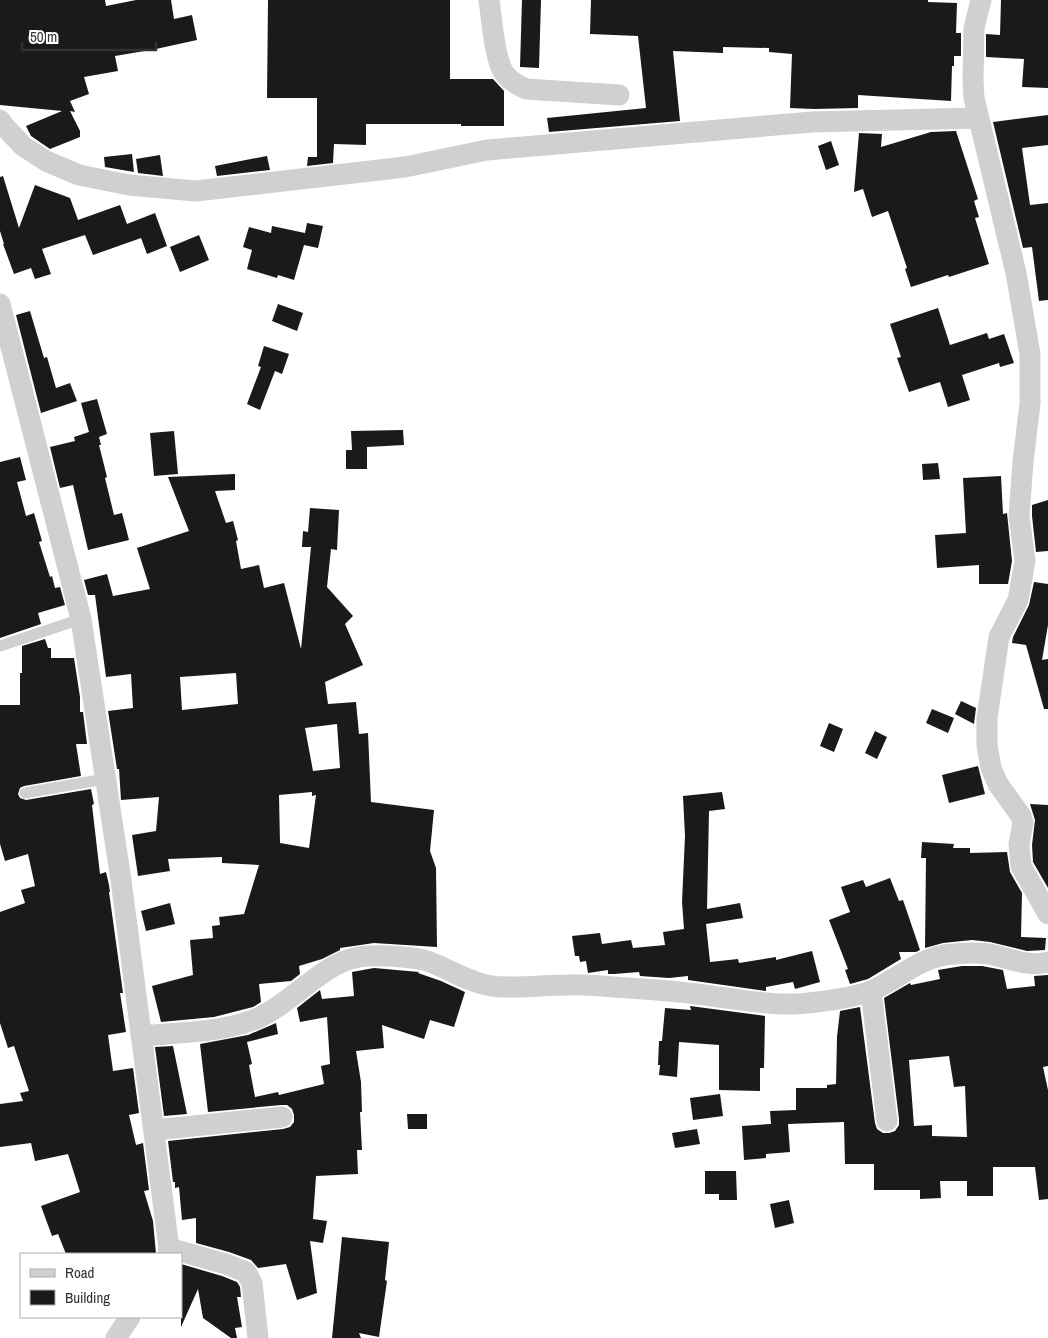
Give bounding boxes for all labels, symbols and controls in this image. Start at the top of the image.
scale bar [22,20,156,52]
text: 50 m [30,26,57,47]
legend [20,1253,182,1318]
text: Road [65,1262,94,1283]
text: Building [65,1287,110,1308]

